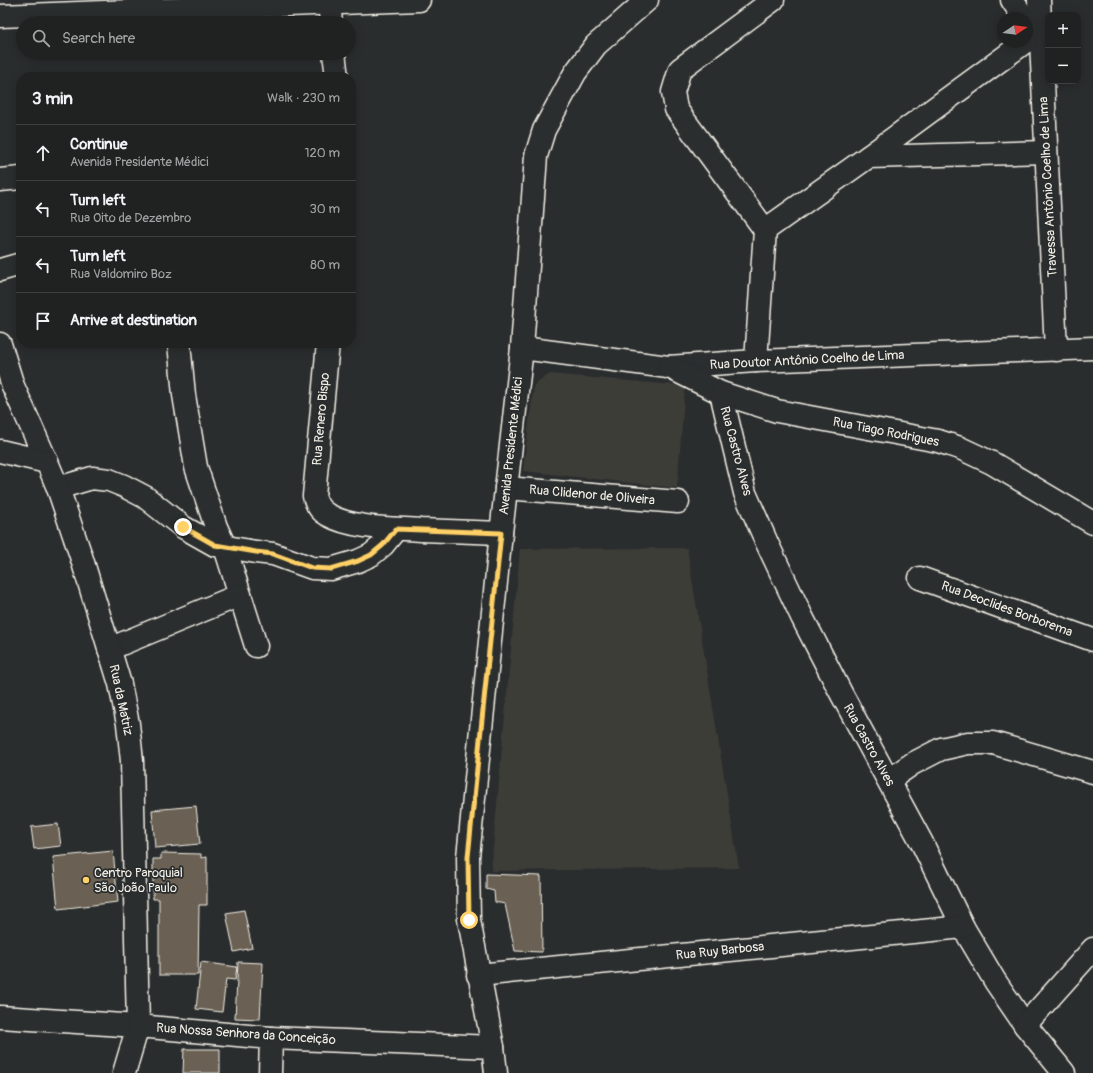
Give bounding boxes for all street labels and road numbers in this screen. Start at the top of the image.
street label: Travessa Antônio Coelho de Lima [1035,96,1061,278]
street label: Rua Doutor Antônio Coelho de Lima [709,347,905,373]
street label: Rua Renero Bispo [309,372,333,466]
street label: Avenida Presidente Médici [496,376,526,516]
street label: Rua Castro Alves [716,405,756,498]
street label: Rua Tiago Rodrigues [831,414,941,450]
street label: Rua Clidenor de Oliveira [528,482,656,508]
street label: Rua Deoclides Borborema [939,578,1075,640]
street label: Rua da Matriz [106,663,136,737]
street label: Rua Castro Alves [840,701,898,789]
street label: Rua Ruy Barbosa [675,938,765,964]
street label: Rua Nossa Senhora da Conceição [156,1020,336,1048]

